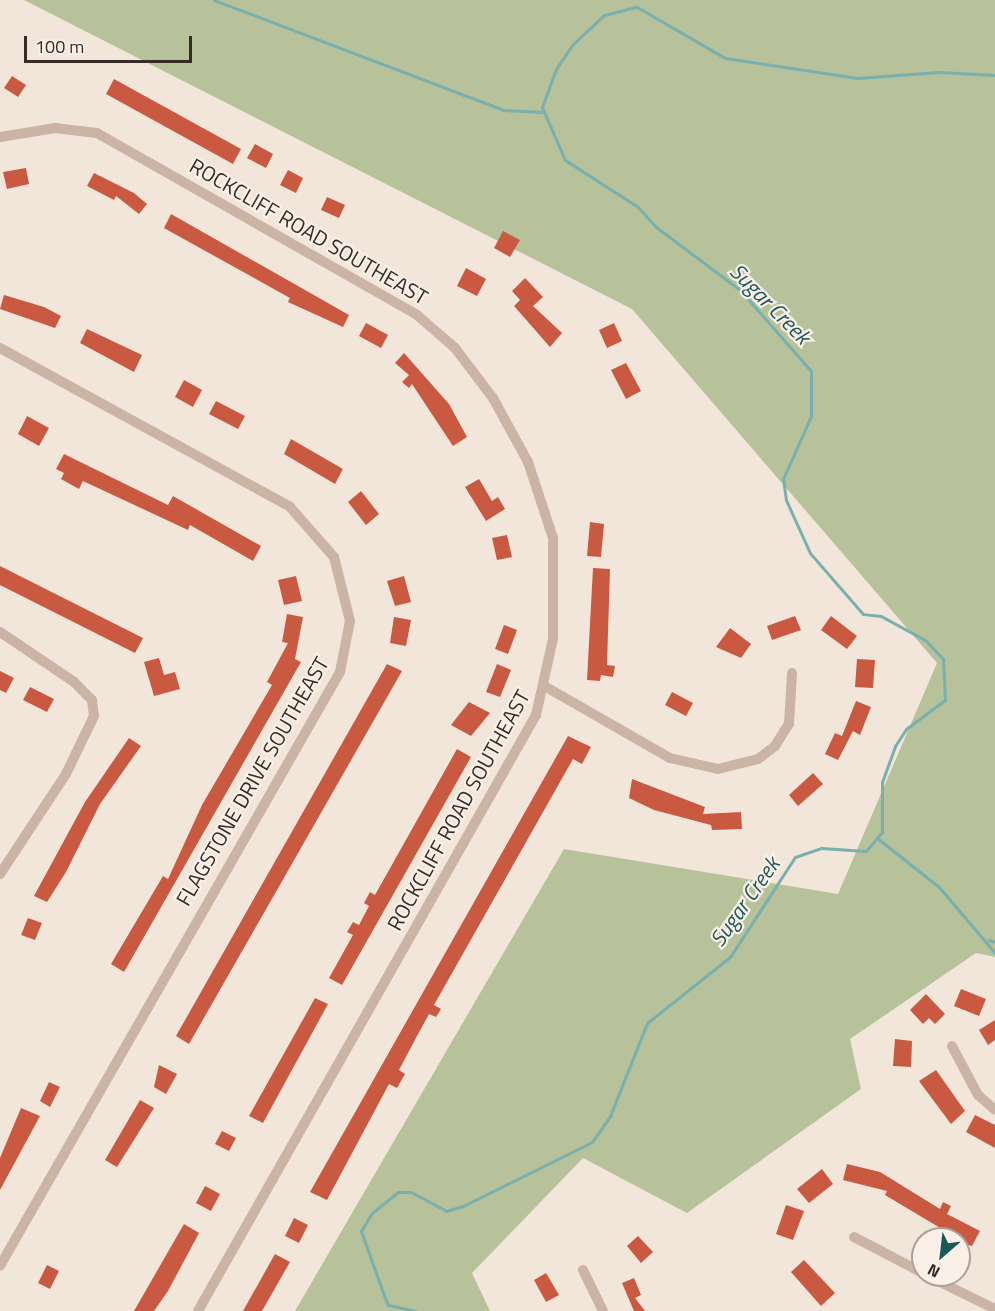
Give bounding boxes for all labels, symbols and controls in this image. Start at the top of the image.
scale bar [27,24,195,62]
text: 100 m [35,33,84,60]
street label: ROCKCLIFF ROAD SOUTHEAST [185,152,433,310]
water label: Sugar Creek [724,258,816,350]
street label: FLAGSTONE DRIVE SOUTHEAST [170,652,334,910]
street label: ROCKCLIFF ROAD SOUTHEAST [381,685,535,935]
water label: Sugar Creek [705,852,785,952]
north arrow [911,1227,971,1287]
text: N [923,1258,944,1284]

